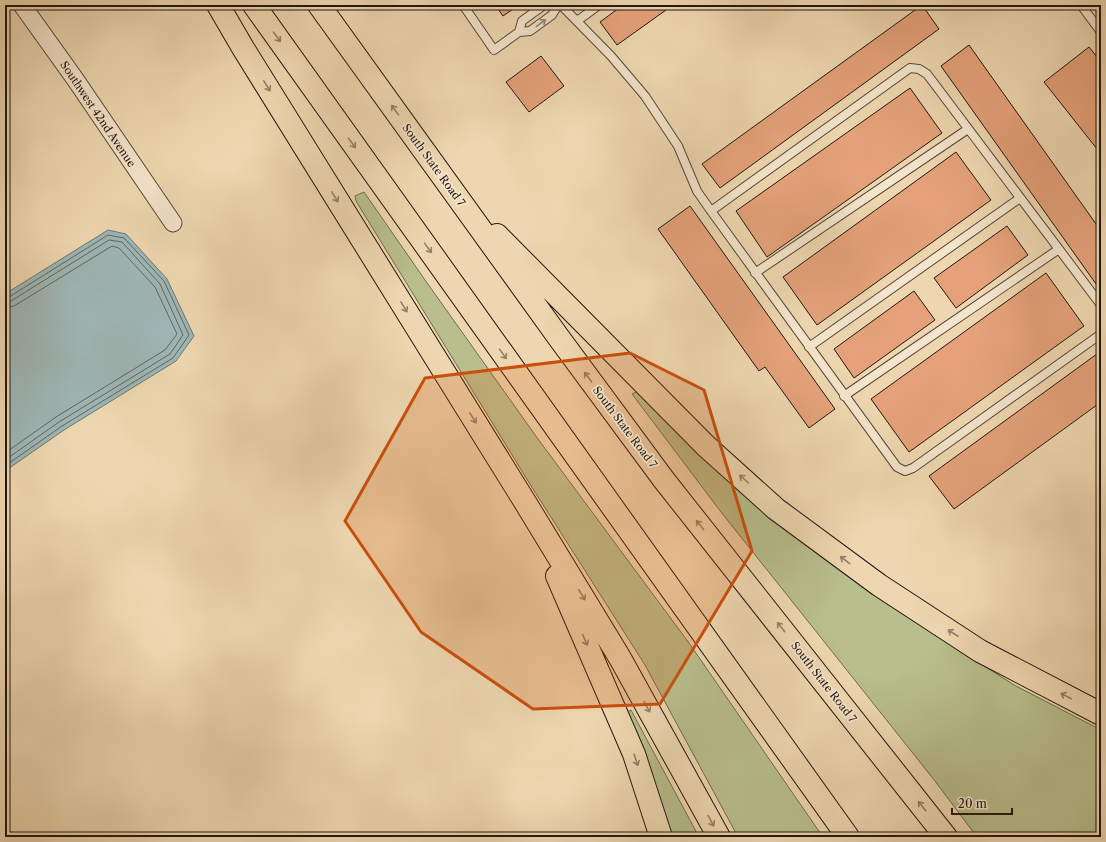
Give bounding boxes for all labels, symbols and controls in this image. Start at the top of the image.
one-way arrow [536,19,547,27]
one-way arrow [273,31,281,42]
street label: Southwest 42nd Avenue [57,58,139,170]
one-way arrow [263,80,271,92]
one-way arrow [391,105,399,116]
street label: South State Road 7 [399,121,469,209]
one-way arrow [348,137,356,148]
one-way arrow [332,191,340,203]
one-way arrow [424,243,432,254]
one-way arrow [400,301,408,312]
one-way arrow [499,348,507,359]
one-way arrow [584,372,592,383]
street label: South State Road 7 [590,383,661,471]
one-way arrow [469,412,477,424]
one-way arrow [738,475,749,484]
one-way arrow [696,520,705,531]
one-way arrow [840,556,851,565]
one-way arrow [578,589,586,601]
one-way arrow [777,622,785,633]
one-way arrow [948,629,959,637]
one-way arrow [582,634,589,646]
street label: South State Road 7 [788,639,860,726]
one-way arrow [1061,692,1073,699]
one-way arrow [644,701,652,713]
one-way arrow [633,753,640,766]
scale bar [952,790,1012,816]
text: 20 m [958,796,987,811]
one-way arrow [918,801,927,812]
one-way arrow [707,814,715,826]

